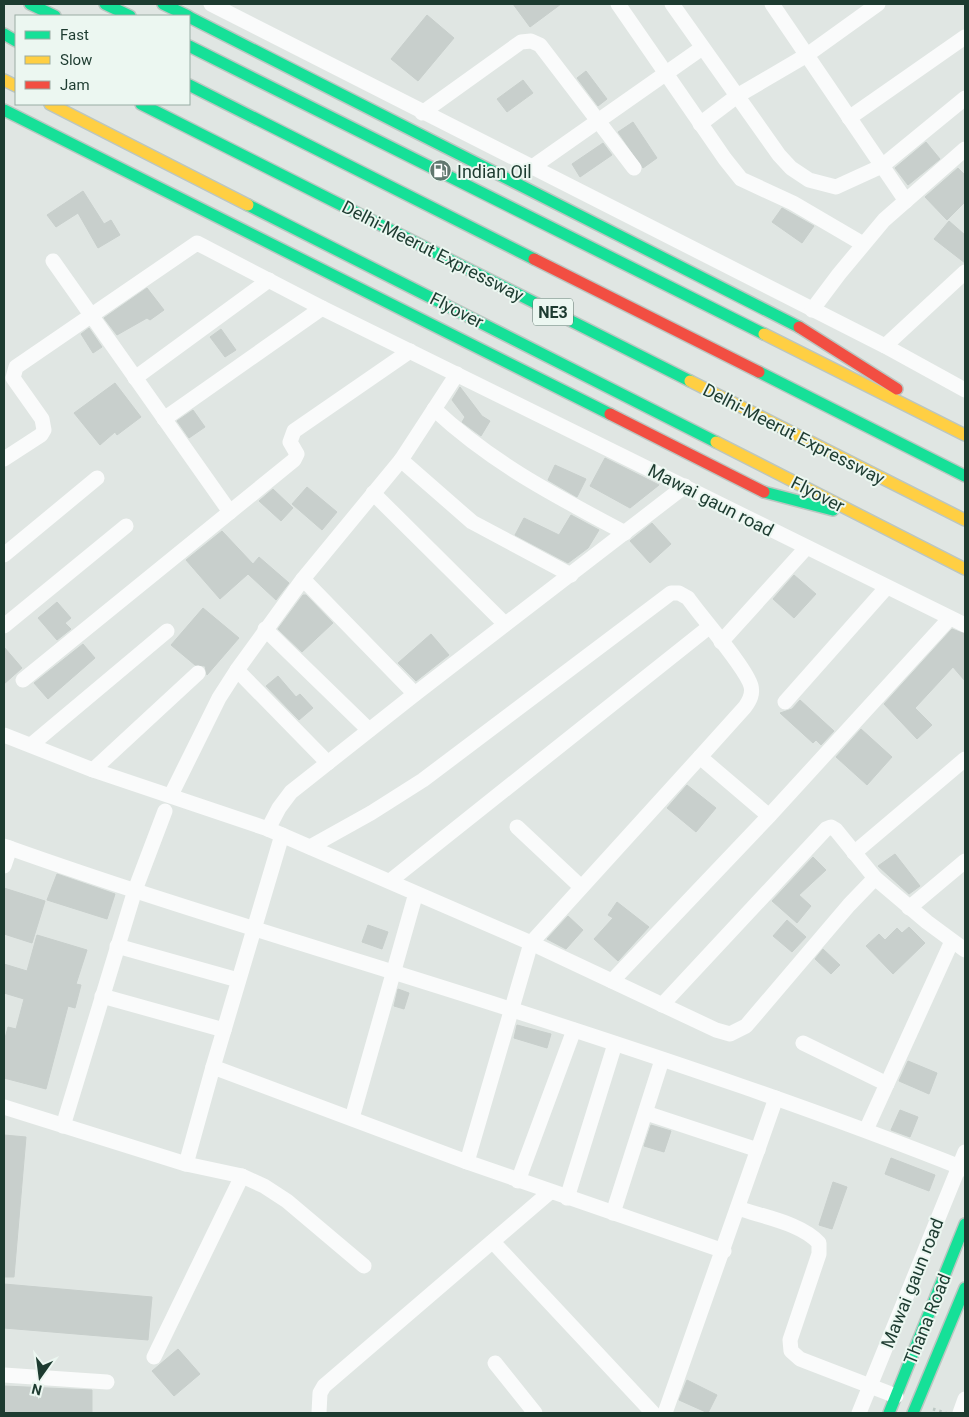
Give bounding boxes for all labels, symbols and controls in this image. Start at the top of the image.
legend [15,15,190,105]
text: Fast [60,26,89,44]
text: Slow [60,51,92,69]
text: Jam [60,76,90,94]
fuel station icon: Indian Oil [429,159,453,183]
place label: Indian Oil [457,161,532,182]
street label: Delhi-Meerut Expressway [339,196,528,306]
street label: Flyover [427,288,487,332]
road number: NE3 [533,298,573,326]
street label: Delhi-Meerut Expressway [700,379,889,489]
street label: Mawai gaun road [645,459,777,541]
street label: Flyover [788,472,848,516]
street label: Mawai gaun road [876,1215,948,1351]
street label: Thana Road [899,1271,955,1367]
north arrow [15,1352,65,1402]
text: N [30,1381,44,1399]

